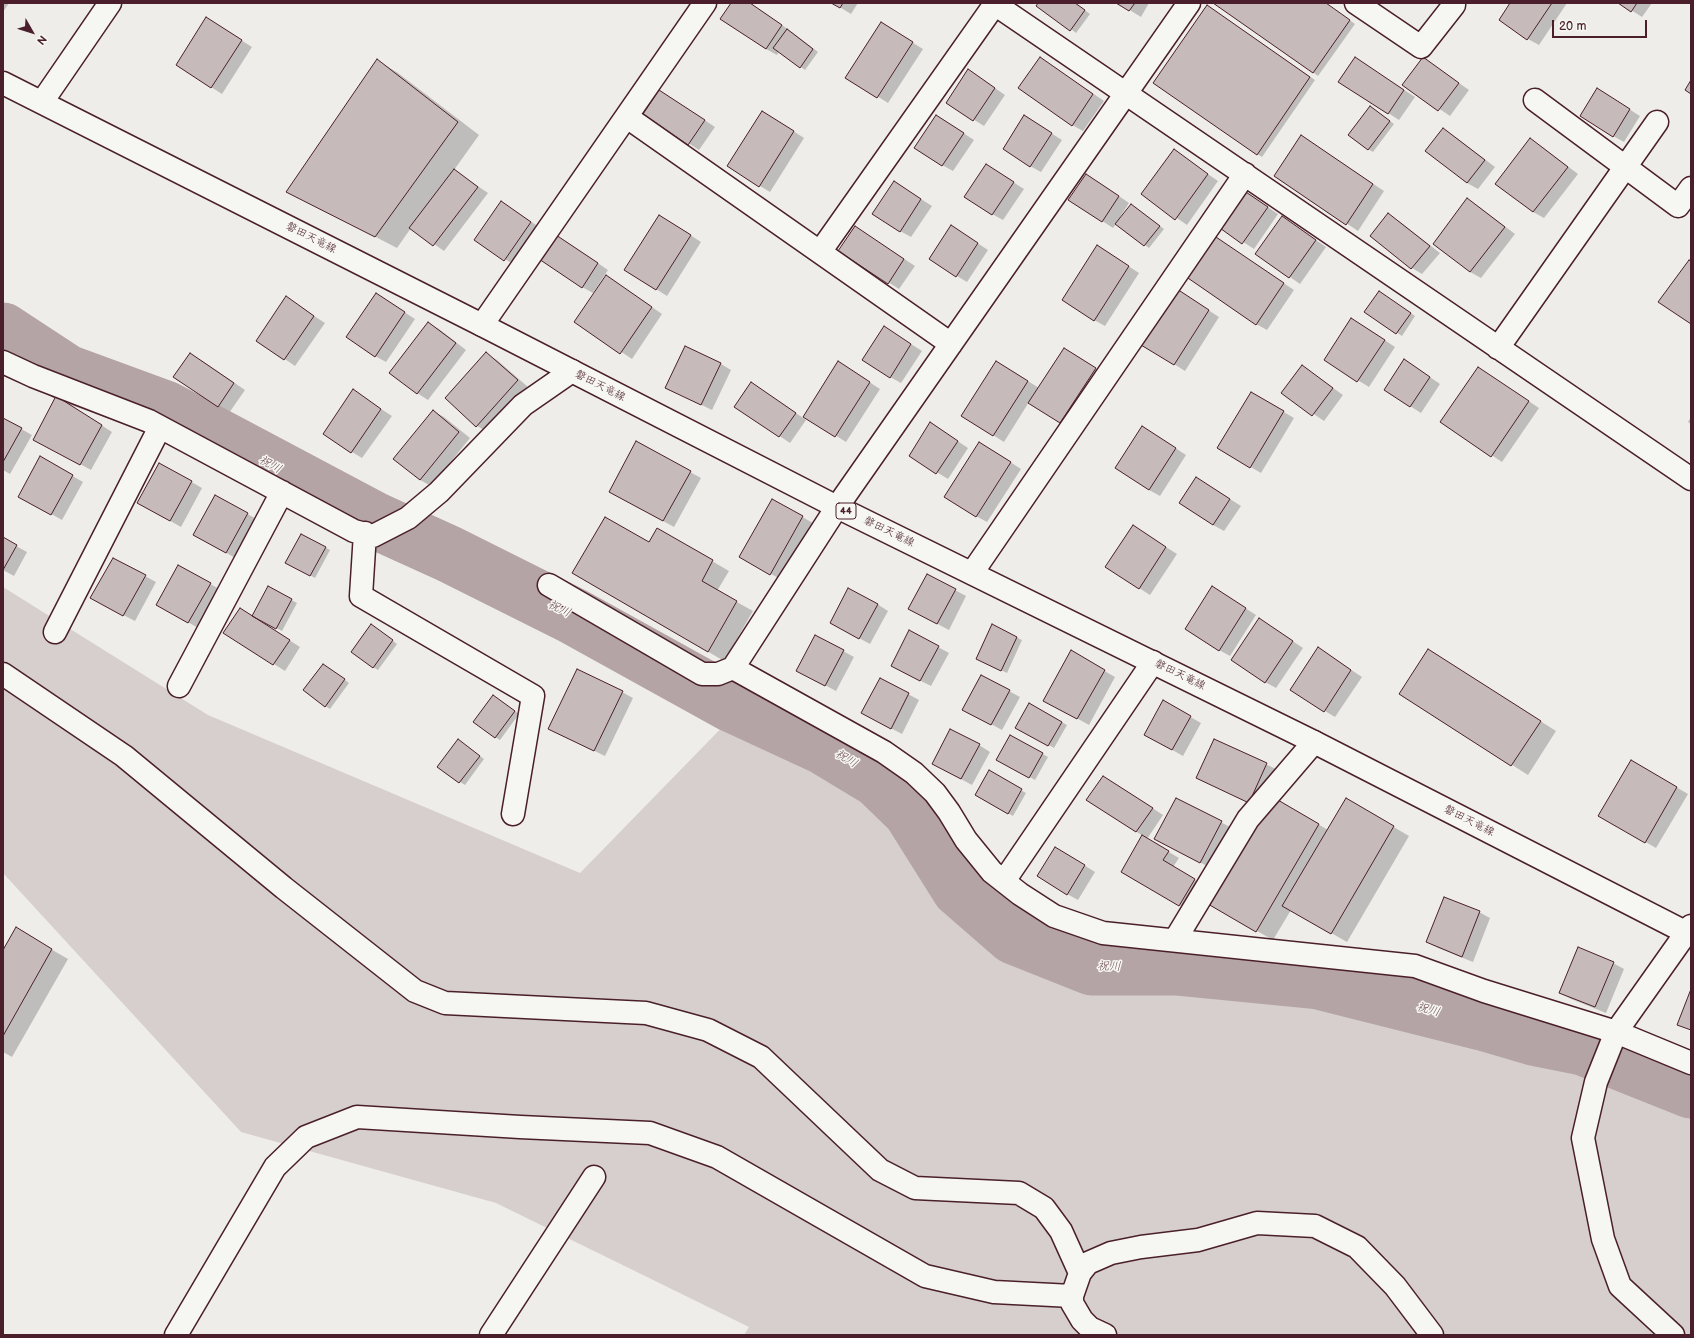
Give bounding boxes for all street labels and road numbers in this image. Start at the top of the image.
street label: 磐田天竜線 [284,220,338,256]
street label: 磐田天竜線 [573,368,627,404]
road number: 44 [836,503,856,519]
street label: 磐田天竜線 [861,514,917,550]
street label: 磐田天竜線 [1152,657,1208,693]
street label: 磐田天竜線 [1442,803,1496,839]

